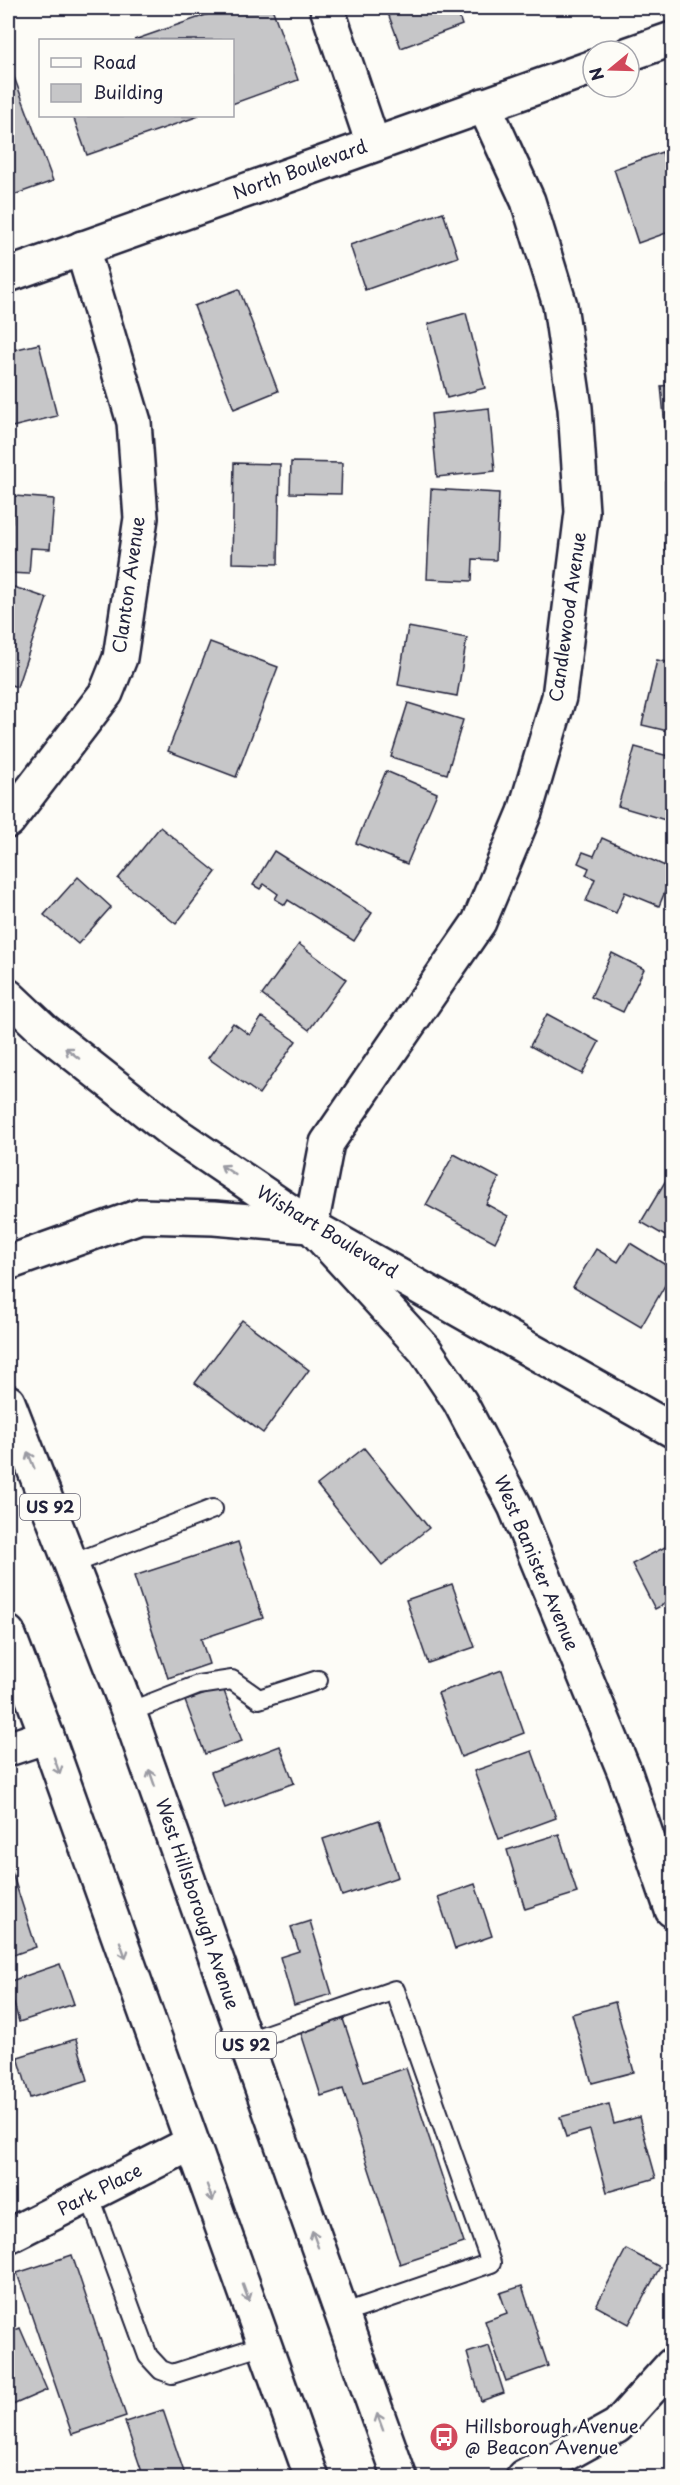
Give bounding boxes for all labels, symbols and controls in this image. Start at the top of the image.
legend [39,39,234,117]
north arrow [581,39,641,99]
text: Road [93,48,137,75]
text: N [582,64,609,84]
text: Building [93,78,163,105]
street label: North Boulevard [229,132,370,205]
street label: Clanton Avenue [105,514,151,655]
street label: Candlewood Avenue [541,530,592,704]
one-way arrow [65,1046,81,1059]
one-way arrow [221,1164,237,1176]
street label: Wishart Boulevard [252,1178,404,1284]
one-way arrow [25,1451,36,1470]
street label: West Banister Avenue [488,1471,587,1654]
road number: US 92 [20,1494,80,1520]
one-way arrow [53,1756,64,1775]
one-way arrow [145,1769,156,1788]
street label: West Hillsborough Avenue [150,1794,247,2013]
one-way arrow [118,1940,129,1959]
road number: US 92 [216,2032,276,2058]
street label: Park Place [52,2156,146,2222]
one-way arrow [205,2183,216,2202]
one-way arrow [309,2230,320,2248]
one-way arrow [241,2283,252,2302]
place label: Hillsborough Avenue @ Beacon Avenue [465,2412,639,2460]
one-way arrow [374,2413,385,2432]
bus stop icon: Hillsborough Avenue @ Beacon Avenue [428,2421,460,2453]

